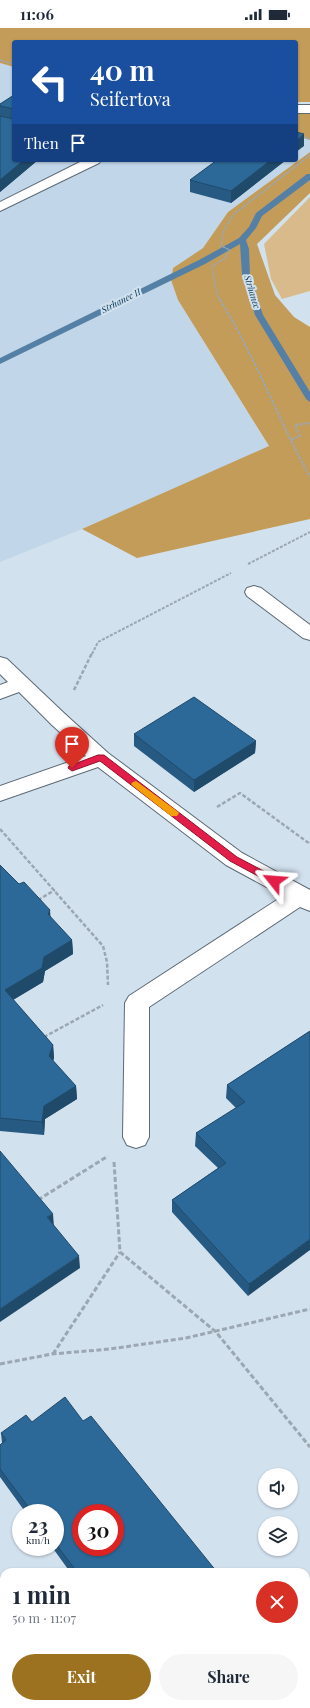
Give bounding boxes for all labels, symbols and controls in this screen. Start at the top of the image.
text: 11:06 [20,4,54,24]
text: 40 m [90,51,155,88]
icon: left [24,56,76,108]
text: Seifertova [90,87,171,111]
icon: arrive [67,132,89,154]
text: Then [24,133,59,153]
water label: Strhanec [242,273,264,310]
water label: Strhanec II [98,285,143,316]
pin [55,727,89,768]
icon: arrive [61,733,83,755]
position arrow [253,860,295,902]
map controls [258,1468,298,1556]
button: sound [258,1468,298,1508]
speed limit sign: 30 [72,1504,124,1556]
text: 23 [28,1511,48,1538]
button: layers [258,1516,298,1556]
text: km/h [26,1533,50,1547]
text: 1 min [12,1578,71,1610]
button: close [256,1581,298,1623]
text: 50 m · 11:07 [12,1609,76,1626]
button: Exit [12,1654,151,1700]
button: Share [159,1654,298,1700]

